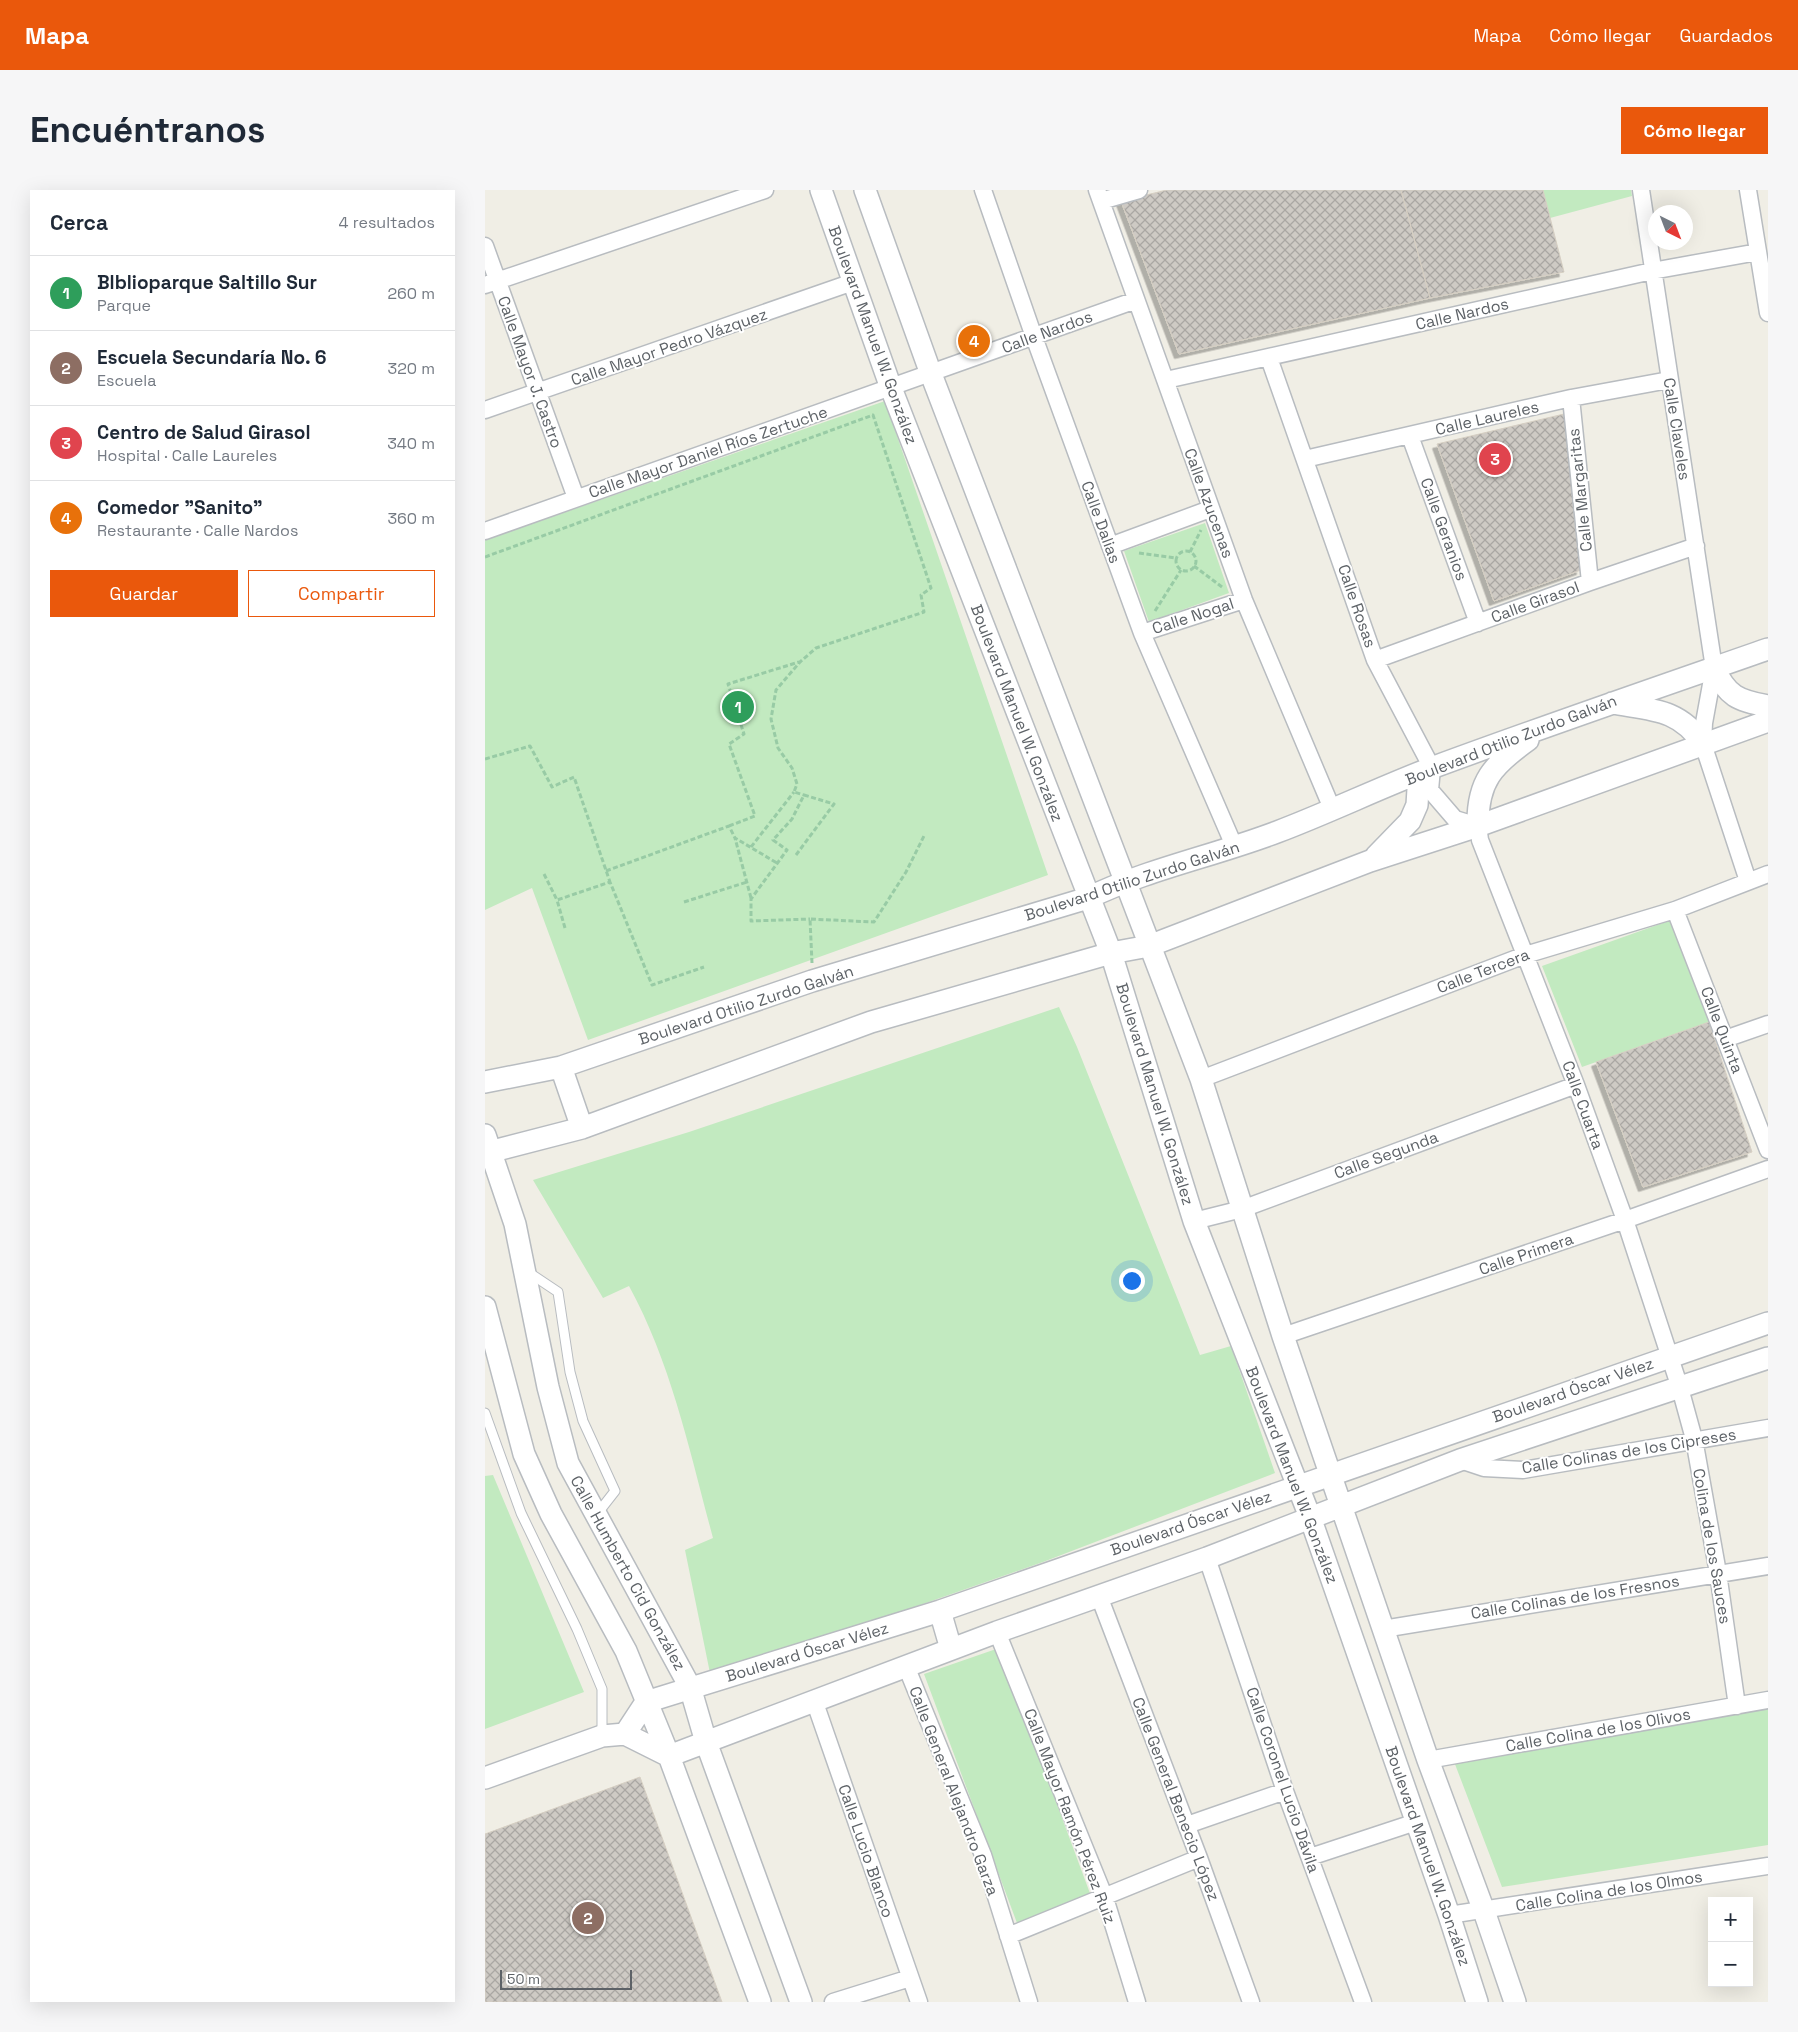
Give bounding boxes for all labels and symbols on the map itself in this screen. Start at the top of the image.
north arrow [1648,205,1693,250]
street label: Boulevard Manuel W. González [824,223,922,447]
street label: Calle Mayor J. Castro [493,293,567,451]
street label: Calle Nardos [1413,293,1511,335]
street label: Calle Mayor Pedro Vázquez [568,303,770,391]
street label: Calle Nardos [999,306,1095,358]
pin: 4 [958,322,990,360]
street label: Calle Claveles [1659,376,1695,482]
street label: Calle Laureles [1433,396,1541,440]
street label: Calle Mayor Daniel Ríos Zertuche [586,401,830,503]
street label: Calle Margaritas [1563,427,1597,553]
pin: 3 [1479,440,1511,478]
street label: Calle Azucenas [1179,445,1239,561]
street label: Calle Geranios [1416,475,1472,583]
street label: Calle Dalias [1076,478,1126,566]
street label: Calle Rosas [1333,562,1381,650]
street label: Calle Girasol [1488,576,1582,628]
street label: Calle Nogal [1149,593,1237,639]
street label: Boulevard Manuel W. González [966,601,1068,825]
pin: 1 [722,688,754,726]
street label: Boulevard Otilio Zurdo Galván [1402,690,1620,790]
street label: Boulevard Otilio Zurdo Galván [1022,836,1242,926]
street label: Calle Tercera [1434,944,1532,998]
street label: Boulevard Otilio Zurdo Galván [636,960,856,1050]
street label: Boulevard Manuel W. González [1111,980,1199,1208]
street label: Calle Quinta [1696,984,1748,1076]
street label: Calle Cuarta [1557,1058,1609,1152]
street label: Calle Segunda [1331,1126,1441,1184]
street label: Calle Primera [1476,1228,1576,1280]
your location [1119,1268,1145,1294]
street label: Boulevard Óscar Vélez [1490,1353,1656,1427]
street label: Boulevard Manuel W. González [1241,1363,1343,1587]
street label: Calle Colinas de los Cipreses [1520,1424,1738,1478]
street label: Colina de los Sauces [1688,1467,1736,1625]
street label: Calle Humberto Cid González [566,1472,690,1674]
street label: Boulevard Óscar Vélez [1108,1486,1274,1560]
street label: Calle Colinas de los Fresnos [1469,1570,1681,1624]
street label: Boulevard Óscar Vélez [723,1617,891,1687]
street label: Calle General Alejandro Garza [904,1683,1004,1899]
street label: Calle Coronel Lucio Dávila [1241,1684,1325,1876]
street label: Calle General Benecio López [1127,1694,1225,1904]
street label: Calle Colina de los Olivos [1504,1703,1692,1757]
street label: Calle Mayor Ramón Pérez Ruiz [1019,1705,1121,1927]
street label: Boulevard Manuel W. González [1380,1743,1476,1969]
street label: Calle Lucio Blanco [833,1781,899,1921]
street label: Calle Colina de los Olmos [1514,1866,1704,1916]
pin: 2 [572,1899,604,1937]
scale bar [500,1967,633,1990]

